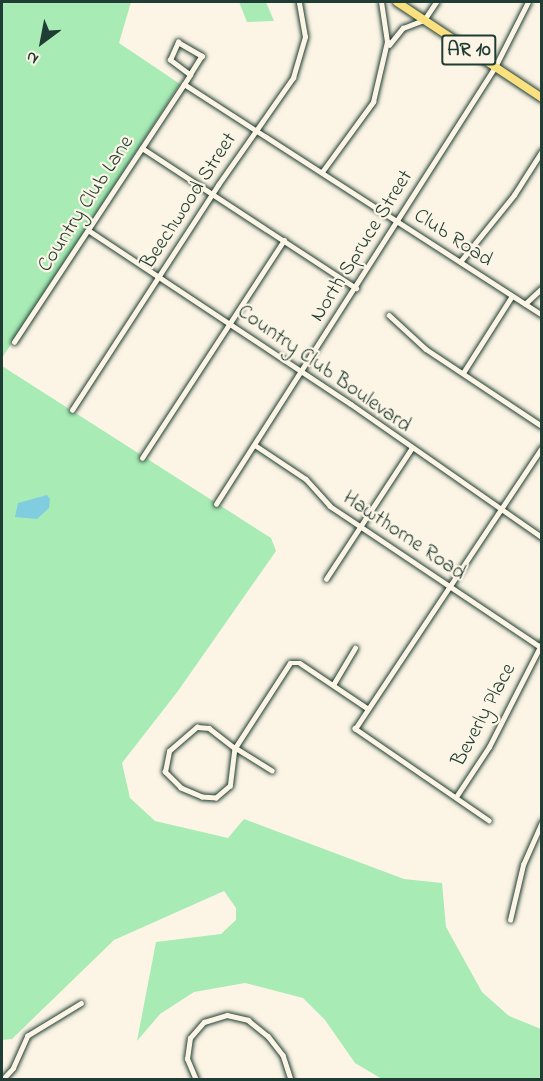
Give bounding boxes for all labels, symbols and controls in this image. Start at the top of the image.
north arrow [12,12,72,72]
road number: AR 10 [440,33,498,67]
text: N [22,44,43,70]
street label: Beechwood Street [136,128,242,274]
street label: Country Club Lane [33,131,139,277]
street label: North Spruce Street [305,165,419,327]
street label: Club Road [409,203,497,273]
street label: Country Club Boulevard [232,300,416,438]
street label: Hawthorne Road [338,486,470,586]
street label: Beverly Place [446,659,522,771]

